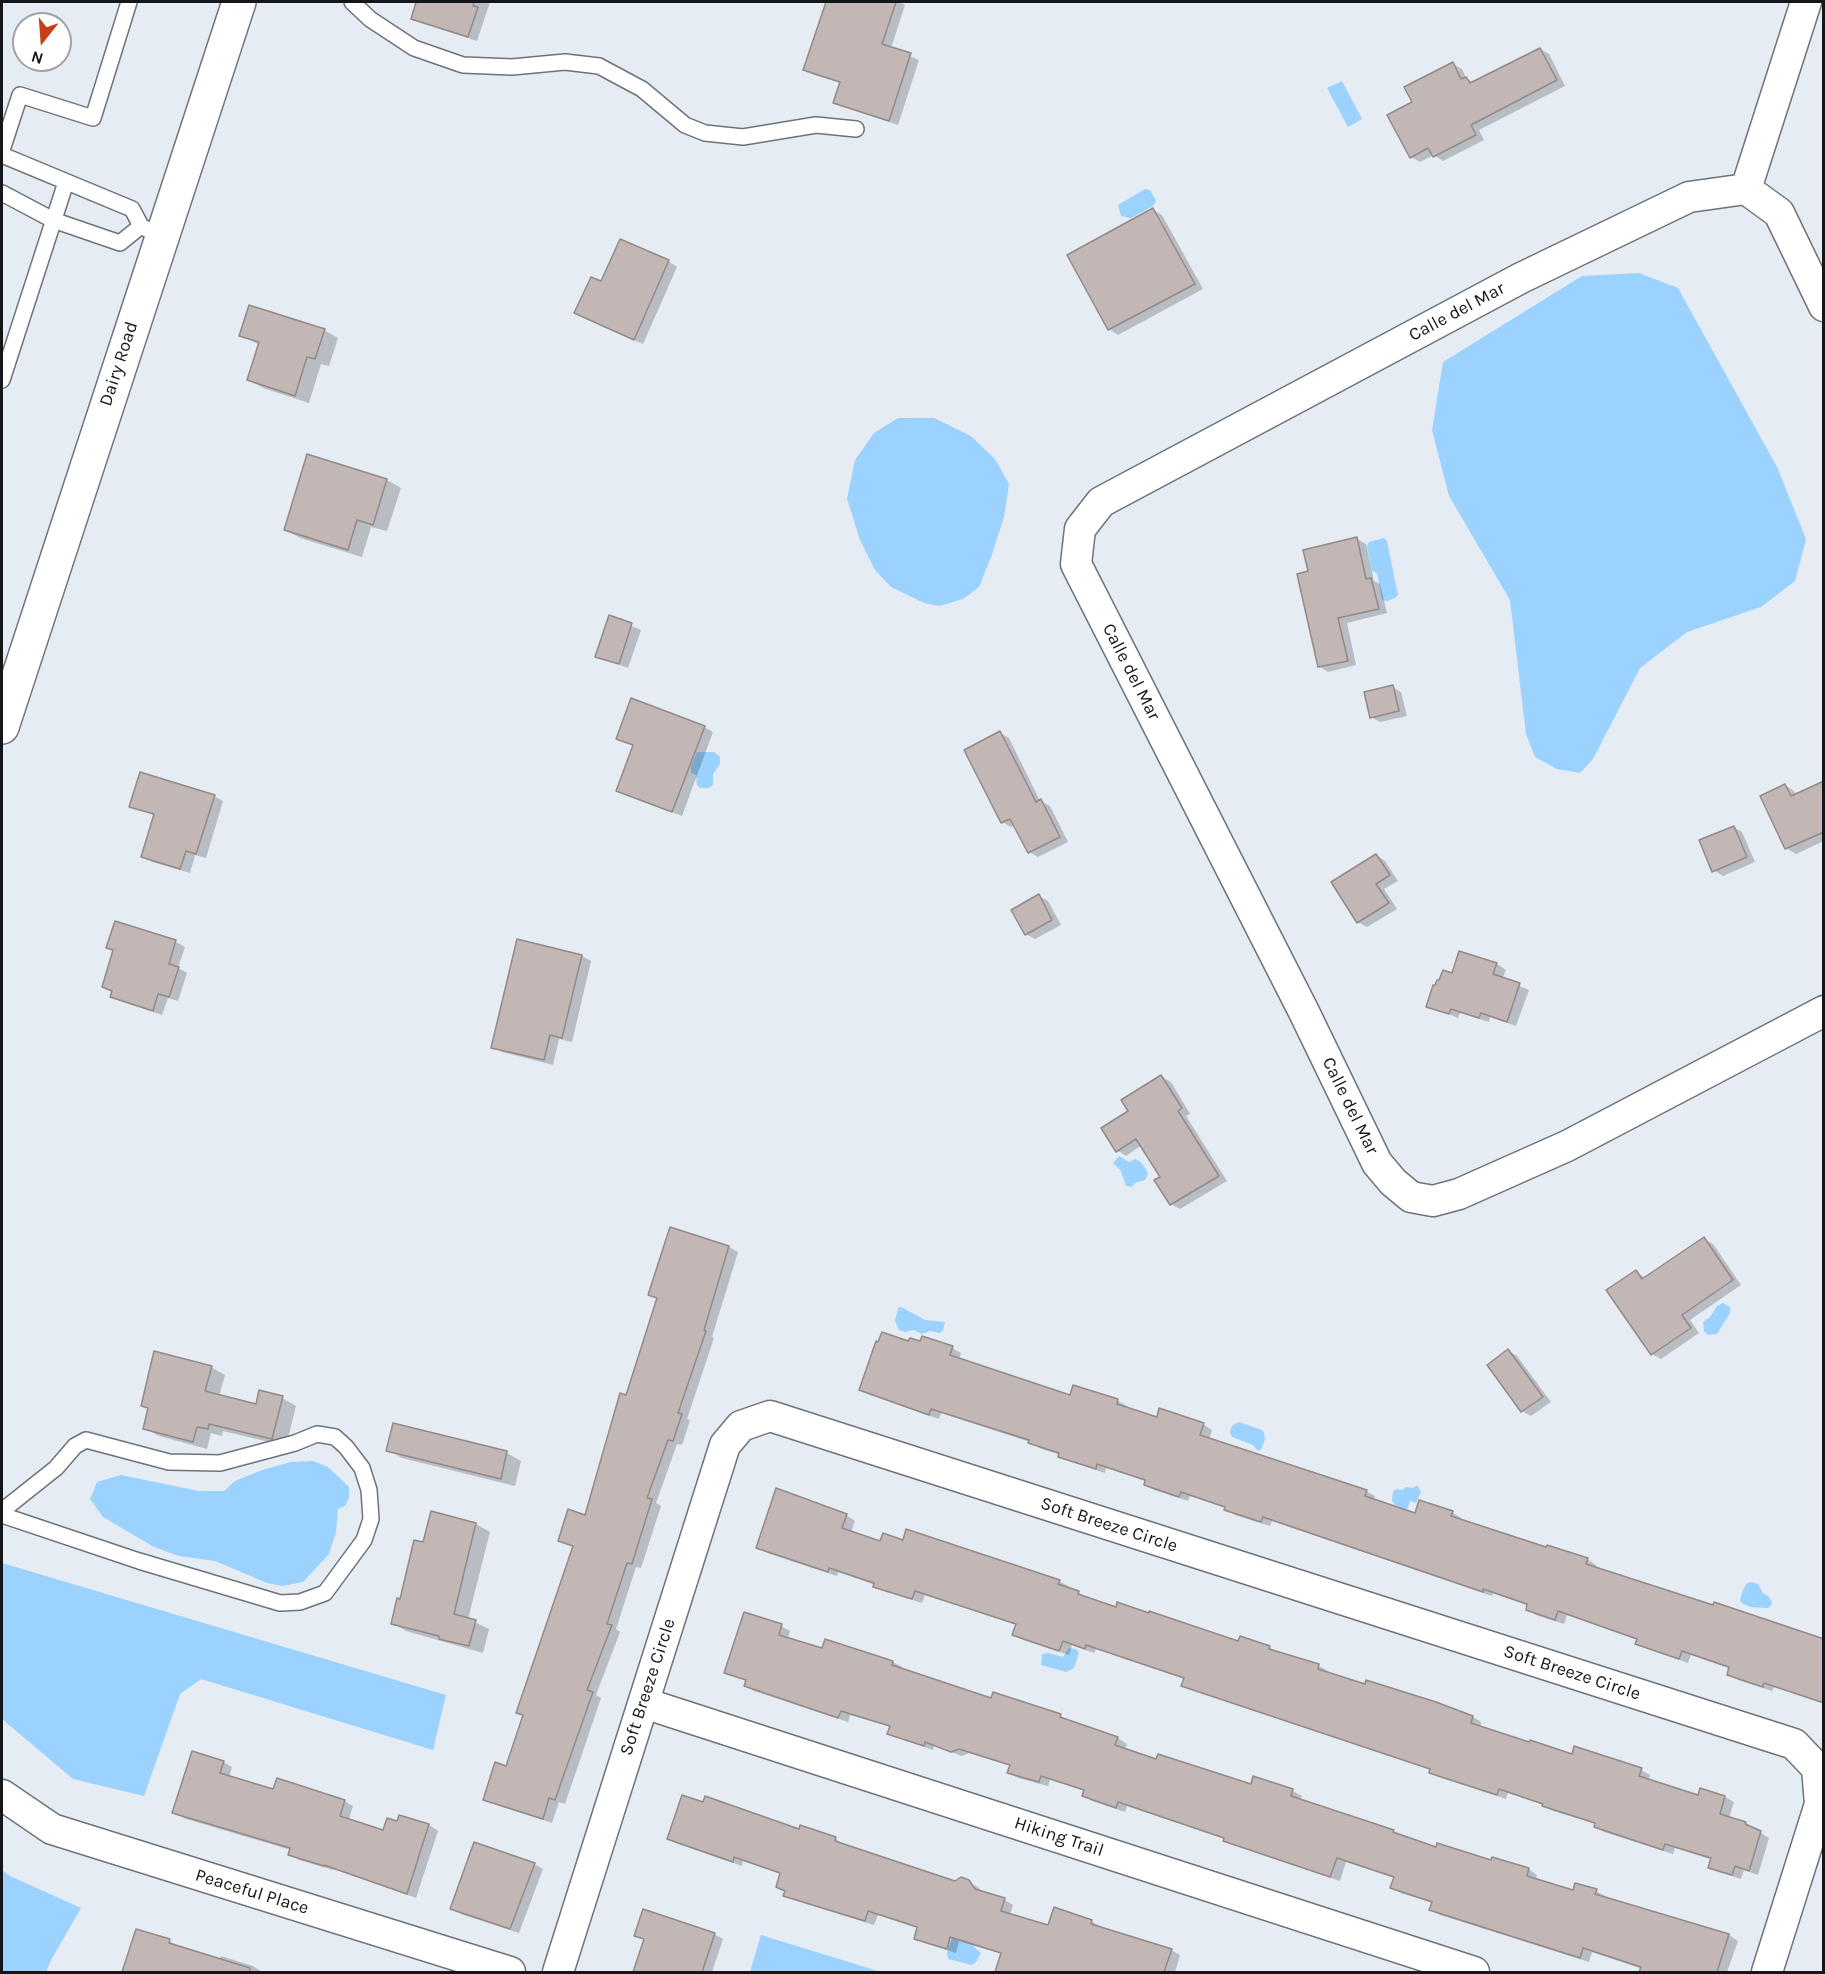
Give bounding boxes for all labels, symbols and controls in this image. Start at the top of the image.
north arrow [12,12,72,72]
text: N [29,47,45,69]
street label: Calle del Mar [1405,278,1509,346]
street label: Dairy Road [95,319,143,409]
street label: Calle del Mar [1097,620,1165,724]
street label: Calle del Mar [1317,1054,1383,1158]
street label: Soft Breeze Circle [1038,1493,1180,1557]
street label: Soft Breeze Circle [616,1616,680,1758]
street label: Soft Breeze Circle [1501,1641,1643,1705]
street label: Hiking Trail [1012,1812,1106,1862]
street label: Peaceful Place [193,1864,311,1920]

